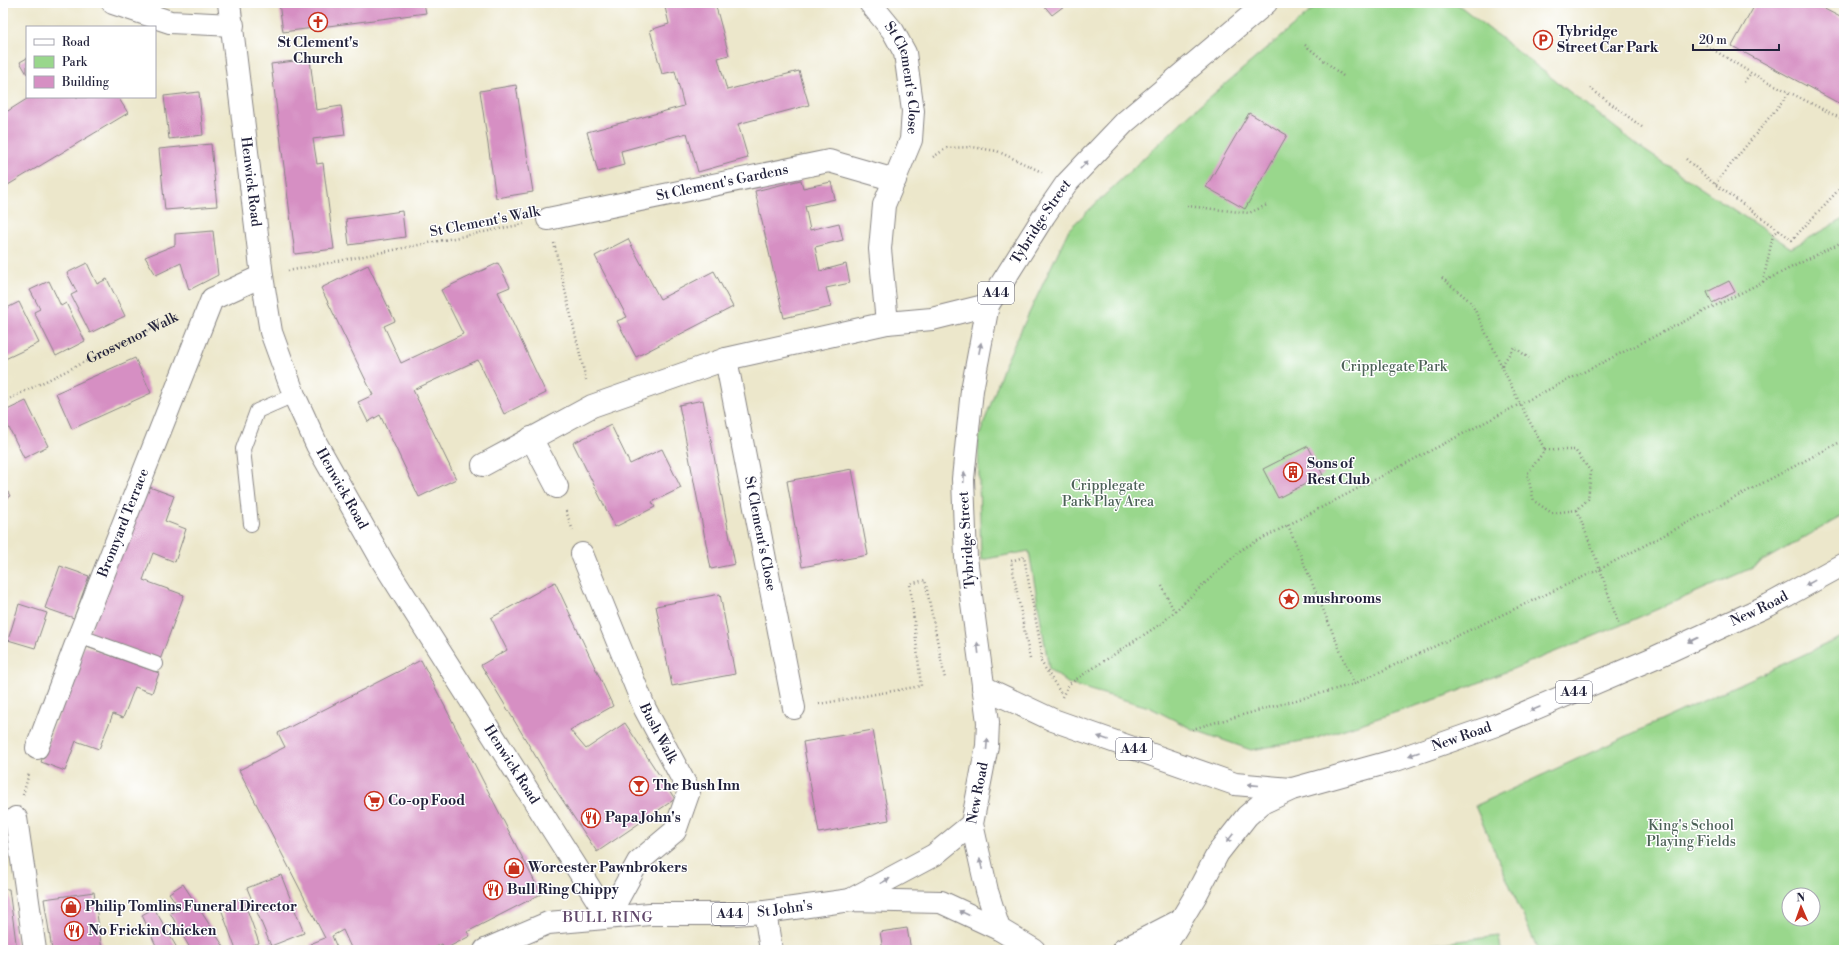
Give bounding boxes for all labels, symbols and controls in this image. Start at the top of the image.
church icon: St Clement's Church [307,11,329,33]
street label: St Clement's Close [880,18,922,135]
place label: Tybridge Street Car Park [1557,23,1659,57]
legend [26,26,156,98]
scale bar [1693,26,1779,52]
parking icon: Tybridge Street Car Park [1532,29,1554,51]
text: 20 m [1699,33,1727,48]
place label: St Clement's Church [278,34,358,68]
text: Road [62,35,90,50]
text: Park [62,55,88,70]
text: Building [61,75,110,90]
street label: Henwick Road [236,136,265,228]
one-way arrow [1079,160,1089,170]
street label: St Clement's Gardens [655,161,790,205]
street label: Tybridge Street [1007,175,1075,268]
street label: St Clement's Walk [428,202,542,242]
road number: A44 [978,282,1014,304]
street label: Grosvenor Walk [83,308,182,369]
one-way arrow [977,342,983,354]
park label: Cripplegate Park [1341,358,1448,376]
street label: Henwick Road [312,445,372,533]
place label: Sons of Rest Club [1307,455,1370,489]
building icon: Sons of Rest Club [1282,461,1304,483]
street label: Bromyard Terrace [94,466,153,581]
one-way arrow [960,471,967,483]
street label: St Clement's Close [740,475,780,593]
park label: Cripplegate Park Play Area [1062,477,1155,511]
street label: Tybridge Street [955,491,979,589]
one-way arrow [1804,580,1816,586]
street label: New Road [1727,587,1791,631]
place icon: mushrooms [1278,588,1300,610]
place label: mushrooms [1303,590,1381,608]
one-way arrow [1687,637,1699,643]
one-way arrow [975,642,981,654]
road number: A44 [1556,681,1592,703]
street label: Bush Walk [634,700,682,767]
one-way arrow [1529,706,1541,712]
street label: New Road [1429,718,1494,756]
street label: Henwick Road [480,721,543,808]
one-way arrow [1097,735,1109,741]
one-way arrow [984,738,990,750]
road number: A44 [1116,738,1152,760]
one-way arrow [1407,751,1419,757]
street label: New Road [963,761,993,825]
bar icon: The Bush Inn [628,775,650,797]
place label: The Bush Inn [653,777,740,795]
one-way arrow [1247,782,1259,789]
supermarket icon: Co-op Food [363,790,385,812]
place label: Co-op Food [388,792,465,810]
restaurant icon: Papa John's [580,807,602,829]
place label: Papa John's [605,809,681,827]
park label: King's School Playing Fields [1646,817,1736,851]
one-way arrow [1226,832,1234,843]
shop icon: Worcester Pawnbrokers [503,857,525,879]
one-way arrow [978,858,984,871]
place label: Worcester Pawnbrokers [527,859,687,877]
one-way arrow [879,878,891,885]
restaurant icon: Bull Ring Chippy [482,879,504,901]
place label: Bull Ring Chippy [507,881,620,899]
north arrow [1781,887,1821,927]
text: N [1796,891,1806,905]
shop icon: Philip Tomlins Funeral Director [60,896,82,918]
street label: St John's [757,896,814,921]
place label: Philip Tomlins Funeral Director [85,898,297,916]
road number: A44 [712,903,748,925]
district label: BULL RING [561,908,654,927]
one-way arrow [958,910,970,916]
restaurant icon: No Frickin Chicken [63,920,85,942]
place label: No Frickin Chicken [88,922,217,940]

